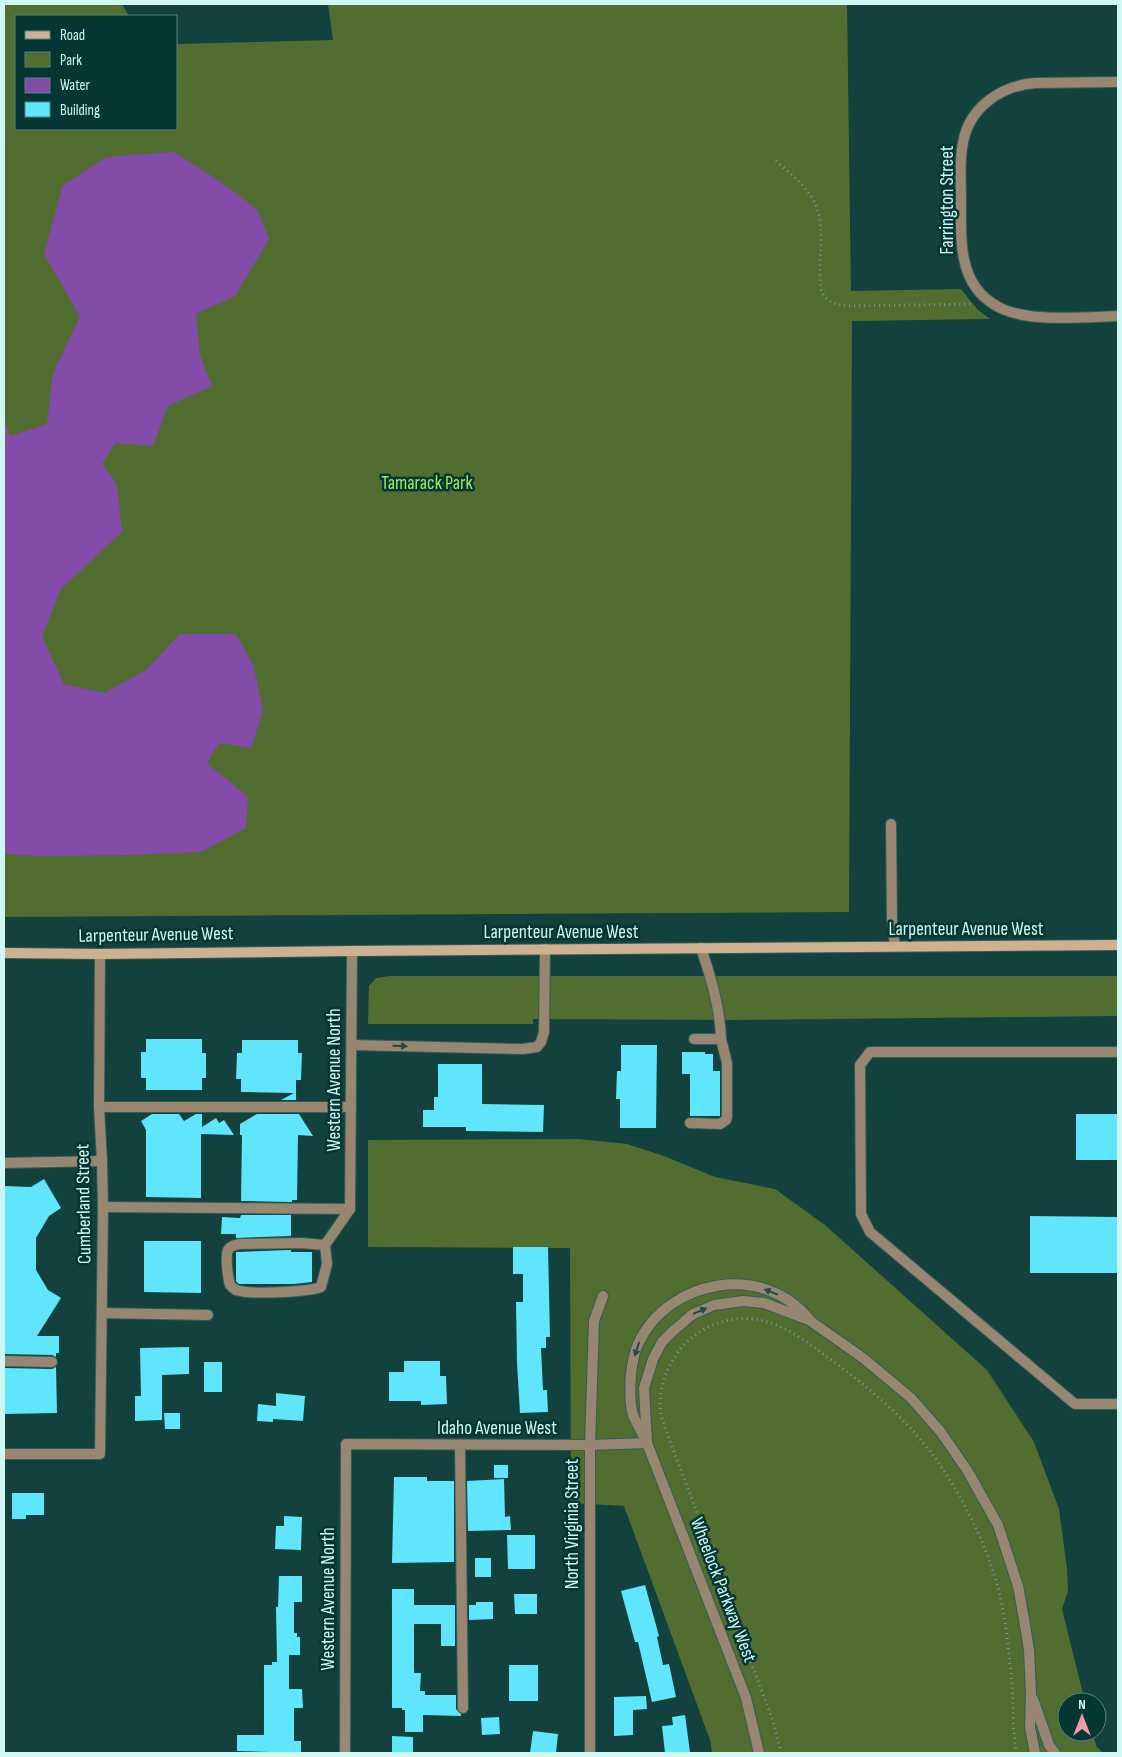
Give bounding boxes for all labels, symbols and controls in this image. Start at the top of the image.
legend [15,15,178,130]
text: Road [60,26,85,45]
text: Park [60,51,82,70]
text: Water [60,76,91,95]
text: Building [60,101,100,120]
street label: Farrington Street [936,145,959,255]
park label: Tamarack Park [381,472,473,495]
street label: Larpenteur Avenue West [888,918,1044,941]
street label: Larpenteur Avenue West [483,921,639,944]
street label: Larpenteur Avenue West [78,922,234,948]
street label: Western Avenue North [323,1008,346,1152]
one-way arrow [393,1042,409,1050]
street label: Cumberland Street [71,1143,97,1264]
one-way arrow [763,1288,778,1296]
one-way arrow [693,1307,708,1315]
one-way arrow [633,1342,640,1357]
street label: Idaho Avenue West [437,1417,557,1440]
street label: North Virginia Street [561,1459,584,1589]
street label: Wheelock Parkway West [685,1514,761,1666]
street label: Western Avenue North [317,1527,340,1671]
north arrow [1057,1692,1107,1742]
text: N [1078,1696,1086,1713]

